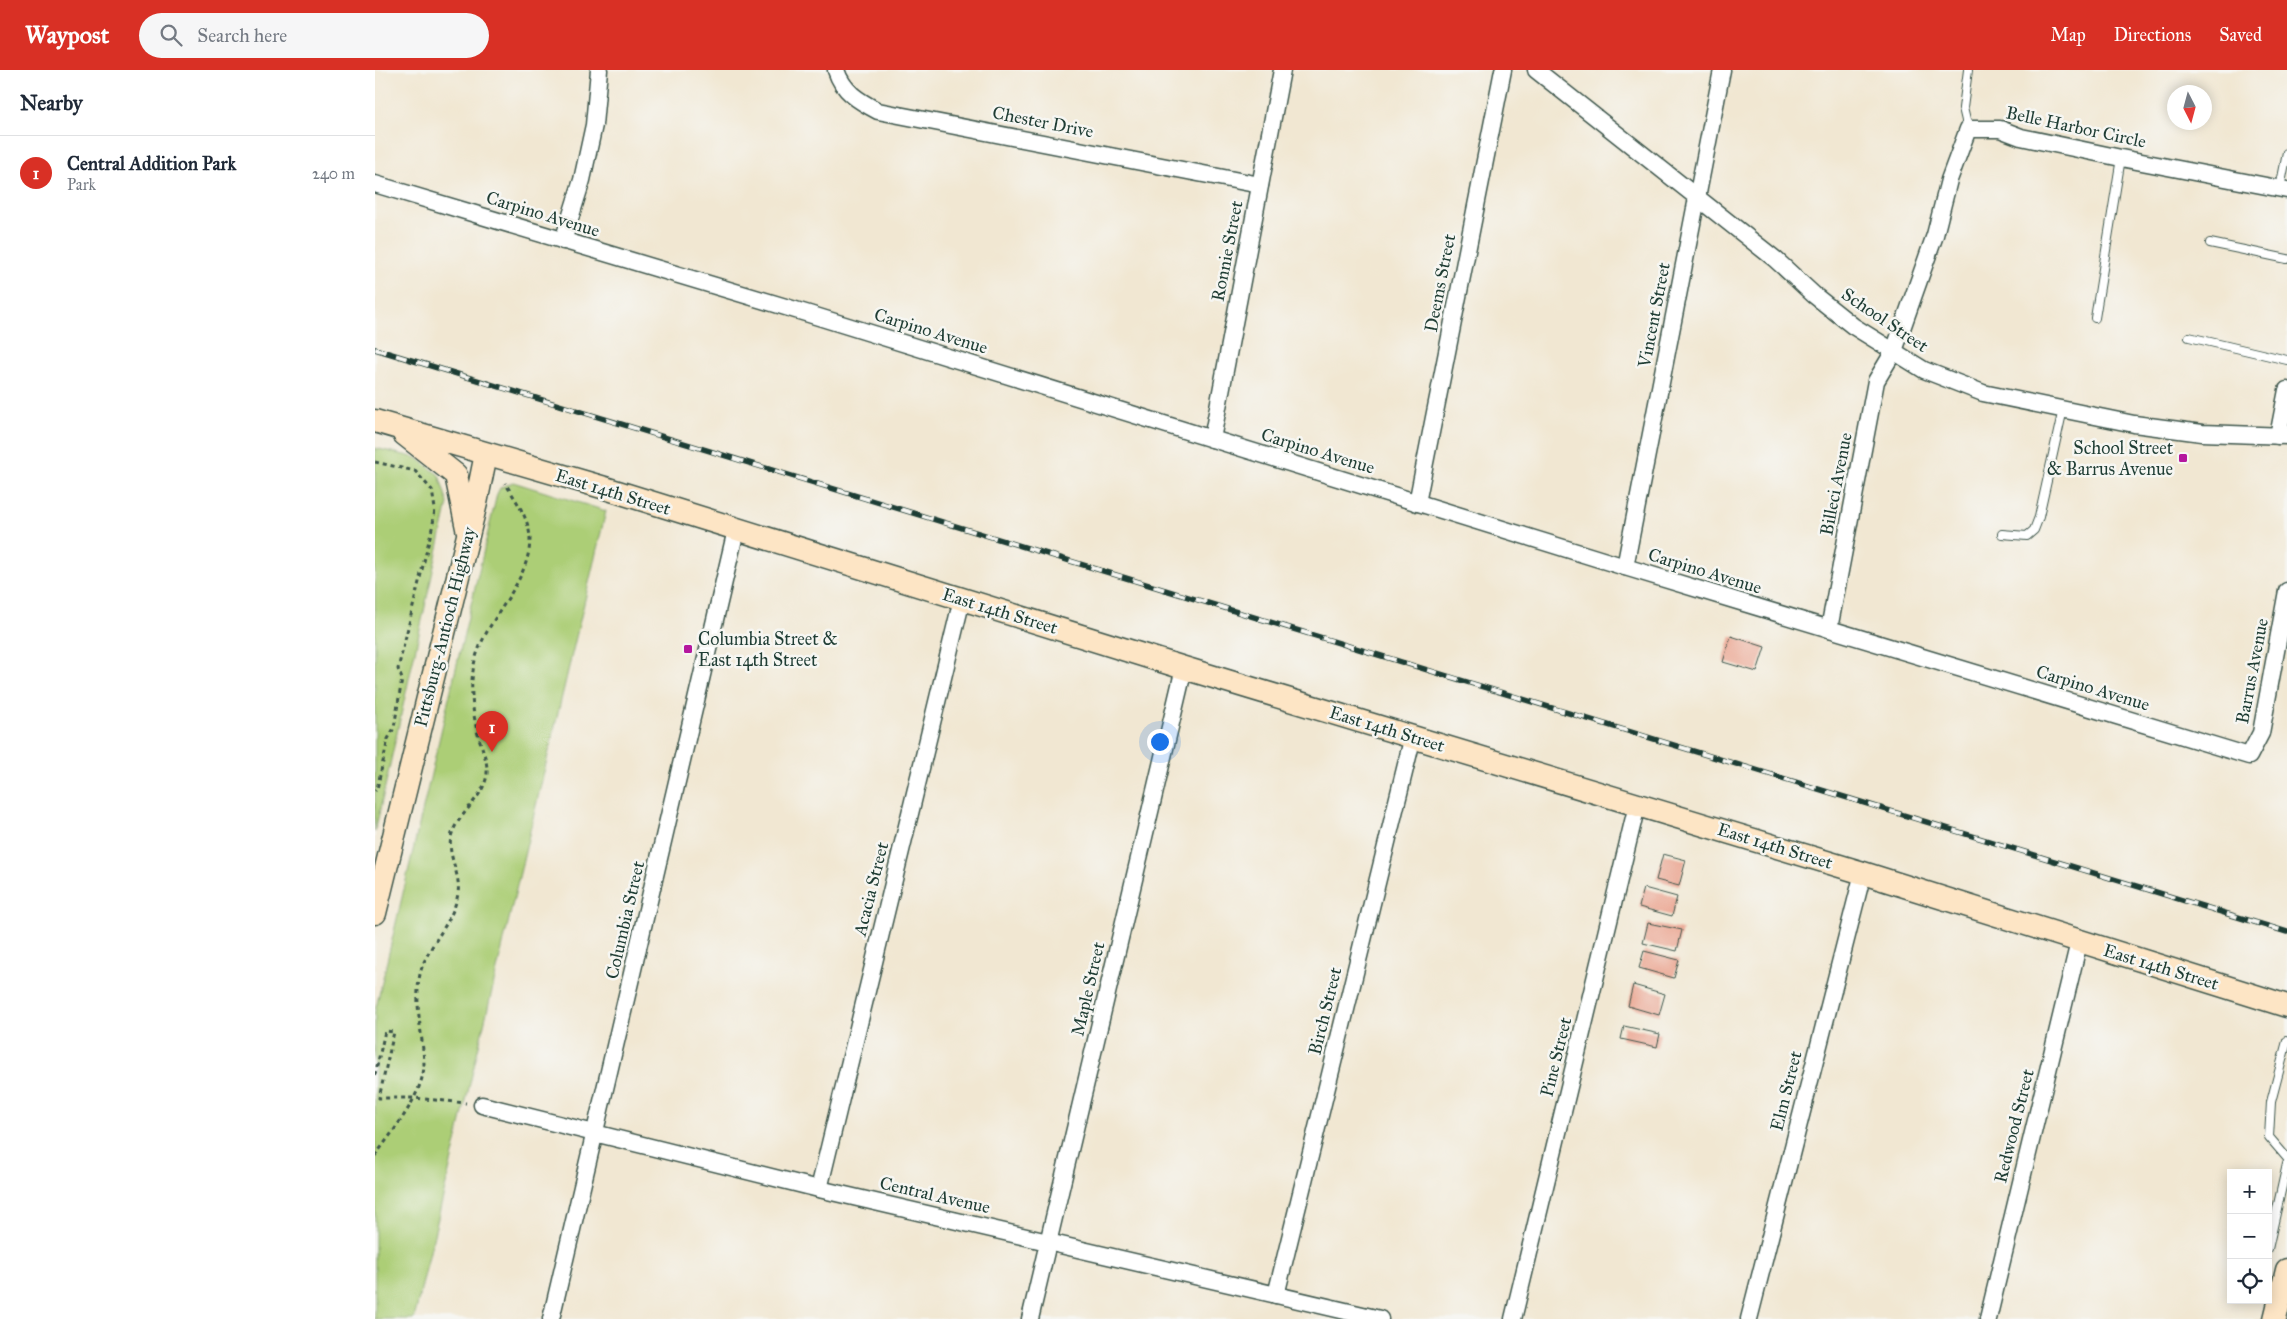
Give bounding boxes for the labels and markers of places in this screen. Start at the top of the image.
place label: School Street & Barrus Avenue [2047,437,2174,480]
marker: School Street & Barrus Avenue [2177,452,2189,464]
place label: Columbia Street & East 14th Street [698,628,838,671]
marker: Columbia Street & East 14th Street [682,643,694,655]
pin: 1 [476,711,508,752]

